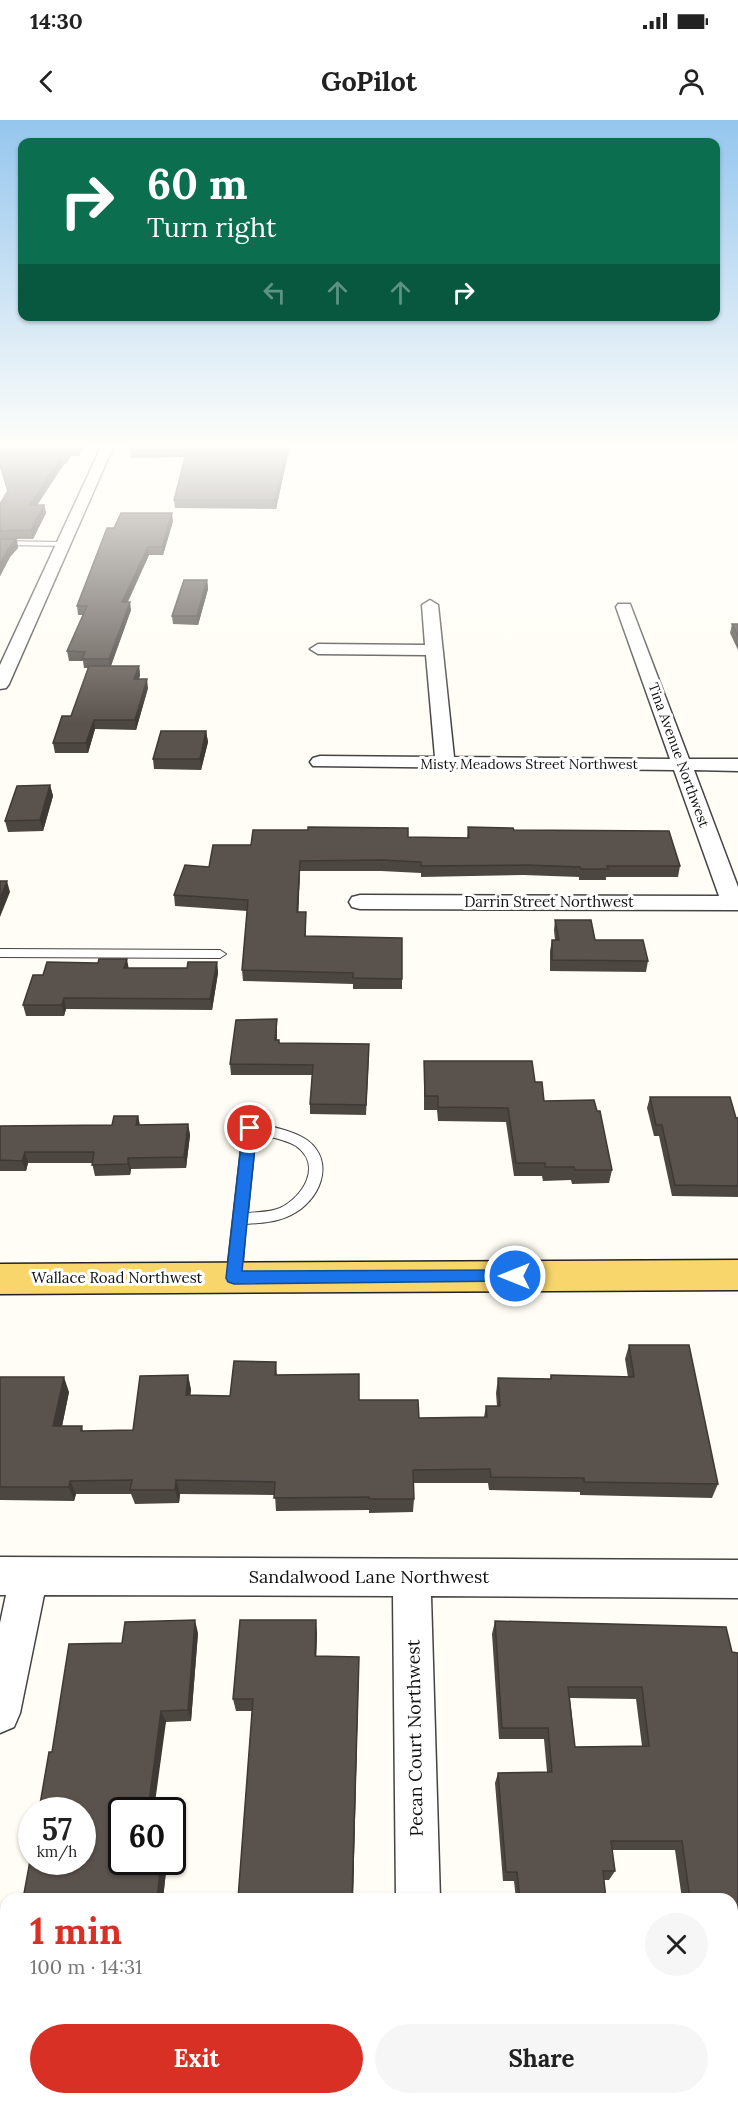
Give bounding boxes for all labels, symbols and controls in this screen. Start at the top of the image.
text: 14:30 [30,7,83,35]
text: GoPilot [321,64,417,98]
icon: back [30,65,63,98]
icon: person [675,65,708,98]
text: 60 m [147,157,248,211]
icon: right [48,162,126,240]
text: Turn right [147,210,276,244]
icon: left [258,276,291,309]
icon: ahead [321,276,354,309]
icon: ahead [384,276,417,309]
icon: right [447,276,480,309]
street label: Tina Avenue Northwest [644,680,714,830]
street label: Misty Meadows Street Northwest [420,755,638,773]
street label: Darrin Street Northwest [464,892,634,911]
pin [224,1102,275,1153]
icon: arrive [233,1111,266,1144]
position arrow [483,1244,547,1308]
street label: Wallace Road Northwest [32,1268,203,1287]
street label: Sandalwood Lane Northwest [249,1565,489,1588]
street label: Pecan Court Northwest [401,1639,428,1837]
speed limit sign: 60 [108,1797,186,1875]
text: 57 [42,1810,72,1848]
text: km/h [37,1842,77,1861]
text: 1 min [30,1908,122,1954]
button: close [645,1913,708,1976]
text: 100 m · 14:31 [30,1954,142,1979]
button: Exit [30,2024,363,2093]
button: Share [375,2024,708,2093]

